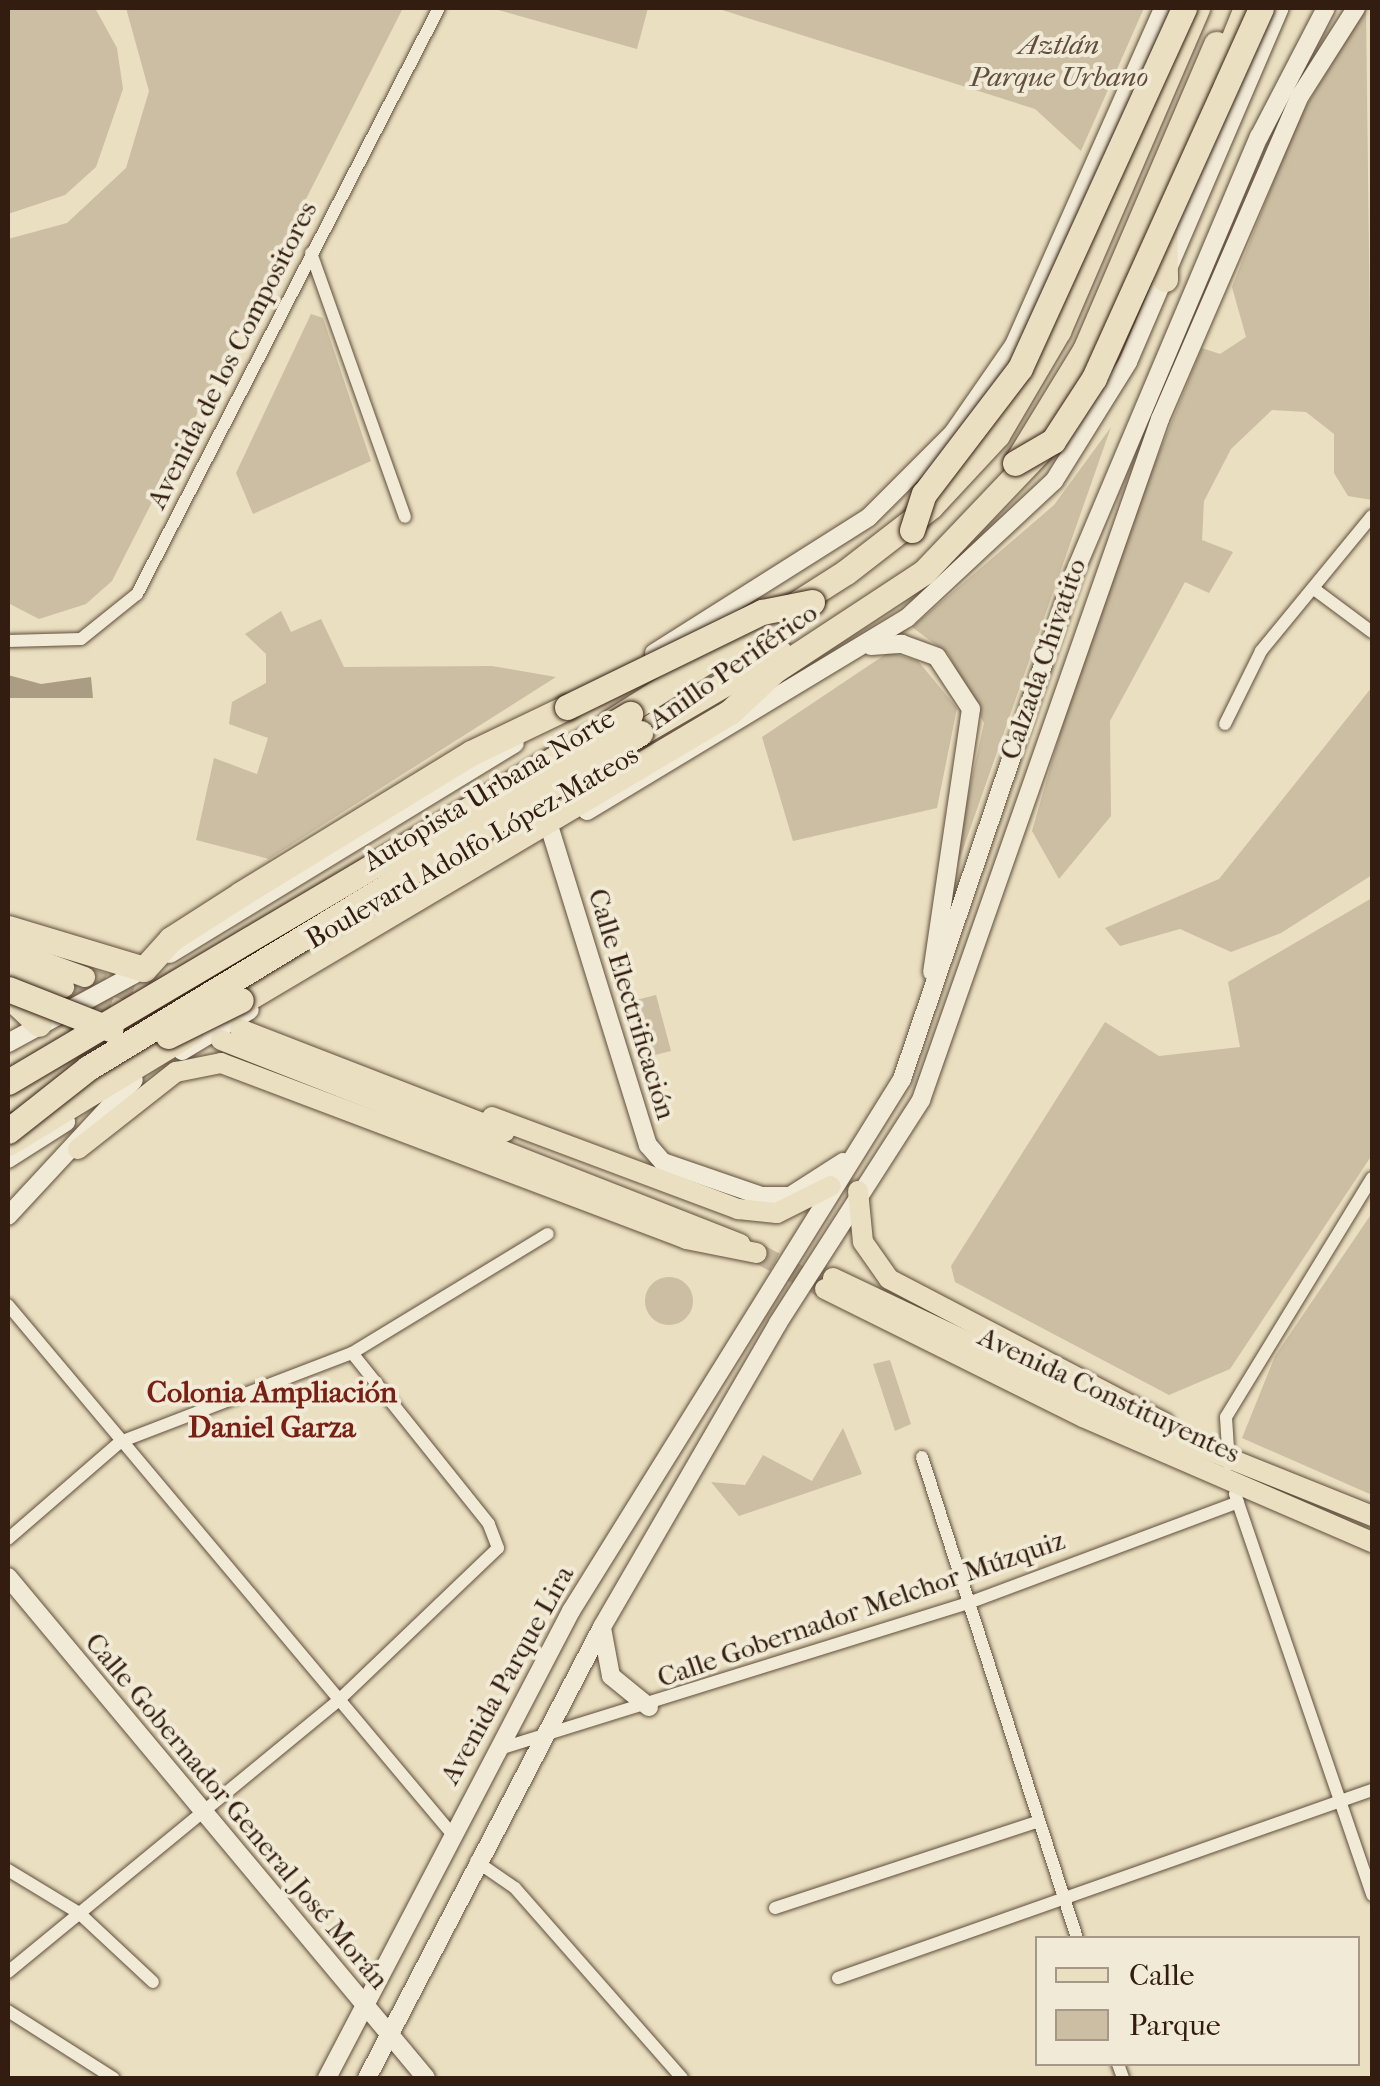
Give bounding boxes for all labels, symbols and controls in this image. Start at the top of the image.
park label: Aztlán Parque Urbano [970,28,1148,94]
street label: Avenida de los Compositores [140,196,324,514]
street label: Calzada Chivatito [993,554,1093,764]
street label: Anillo Periférico [642,596,824,736]
street label: Autopista Urbana Norte [357,702,621,878]
street label: Boulevard Adolfo López Mateos [300,738,644,956]
street label: Calle Electrificación [581,885,683,1123]
street label: Avenida Constituyentes [973,1320,1245,1470]
district label: Colonia Ampliación Daniel Garza [147,1375,397,1446]
street label: Calle Gobernador Melchor Múzquiz [653,1523,1069,1695]
street label: Avenida Parque Lira [433,1560,581,1790]
street label: Calle Gobernador General José Morán [78,1626,396,1996]
legend [1035,1936,1360,2066]
text: Calle [1129,1958,1194,1993]
text: Parque [1129,2008,1221,2043]

